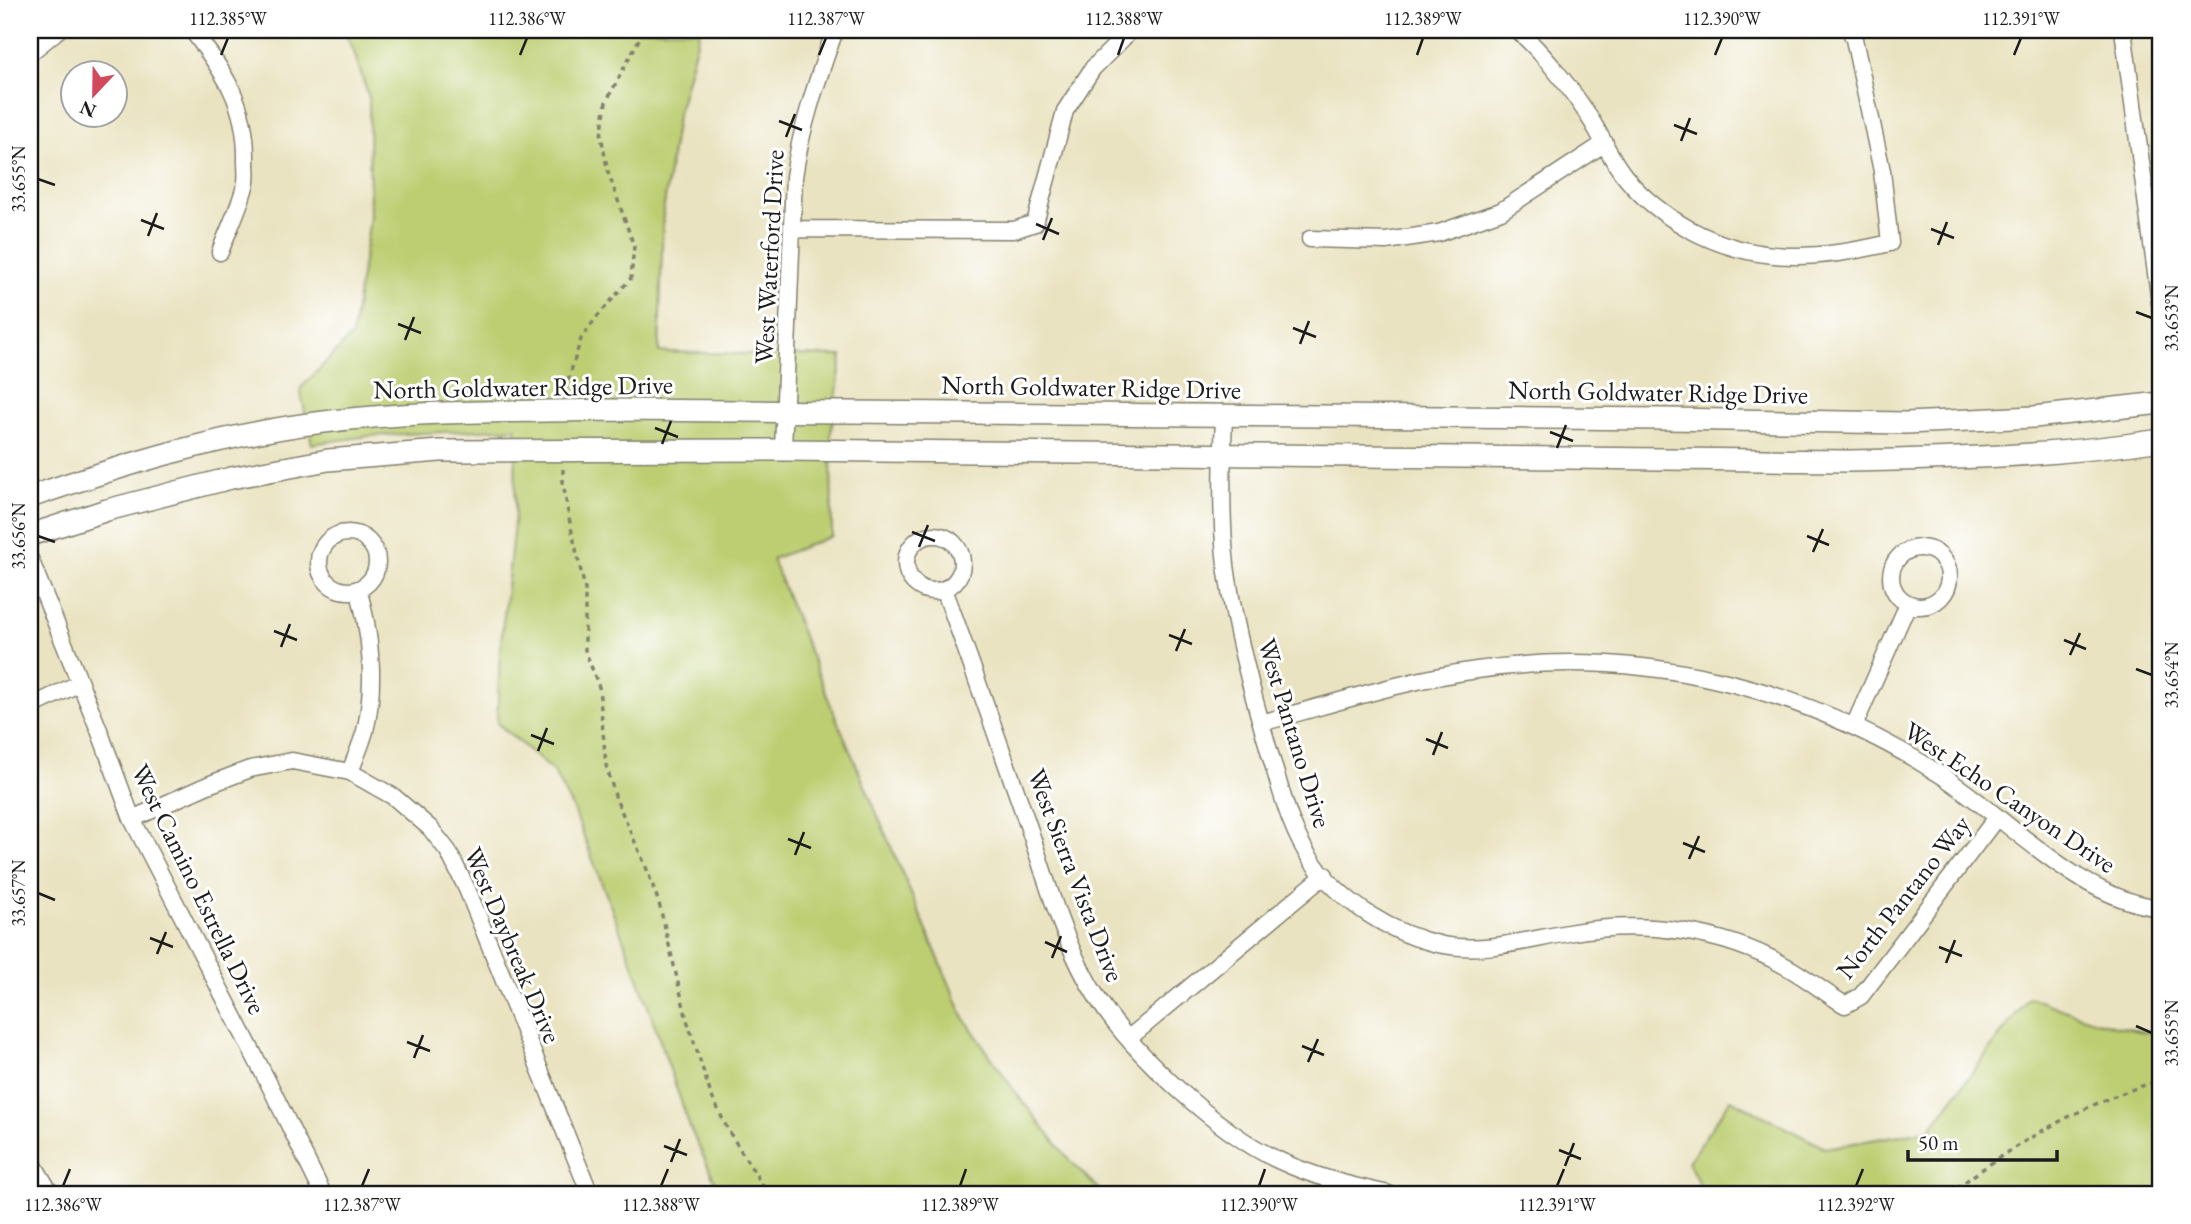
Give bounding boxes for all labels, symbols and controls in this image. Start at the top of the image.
text: 112.385°W [189,7,267,30]
text: 112.386°W [488,7,566,30]
text: 112.387°W [787,7,865,30]
text: 112.388°W [1085,7,1163,30]
text: 112.389°W [1384,7,1462,30]
text: 112.390°W [1683,7,1761,30]
text: 112.391°W [1982,7,2060,30]
north arrow [60,60,130,130]
text: N [75,95,100,124]
text: 33.655°N [7,145,30,212]
street label: West Waterford Drive [746,149,792,365]
text: 33.653°N [2160,284,2183,351]
street label: North Goldwater Ridge Drive [373,367,673,407]
street label: North Goldwater Ridge Drive [941,367,1241,407]
street label: North Goldwater Ridge Drive [1508,372,1808,412]
text: 33.656°N [7,502,30,569]
street label: West Pantano Drive [1250,634,1340,832]
text: 33.654°N [2160,641,2183,708]
street label: West Echo Canyon Drive [1897,713,2123,881]
street label: West Camino Estrella Drive [124,758,274,1020]
street label: West Sierra Vista Drive [1020,764,1132,986]
street label: North Pantano Way [1828,808,1978,986]
street label: West Daybreak Drive [456,842,570,1048]
text: 33.657°N [7,859,30,926]
text: 33.655°N [2160,999,2183,1066]
scale bar [1908,1119,2056,1163]
text: 50 m [1918,1129,1959,1156]
text: 112.386°W [24,1193,102,1216]
text: 112.387°W [323,1193,401,1216]
text: 112.388°W [622,1193,700,1216]
text: 112.389°W [921,1193,999,1216]
text: 112.390°W [1220,1193,1298,1216]
text: 112.391°W [1518,1193,1596,1216]
text: 112.392°W [1817,1193,1895,1216]

